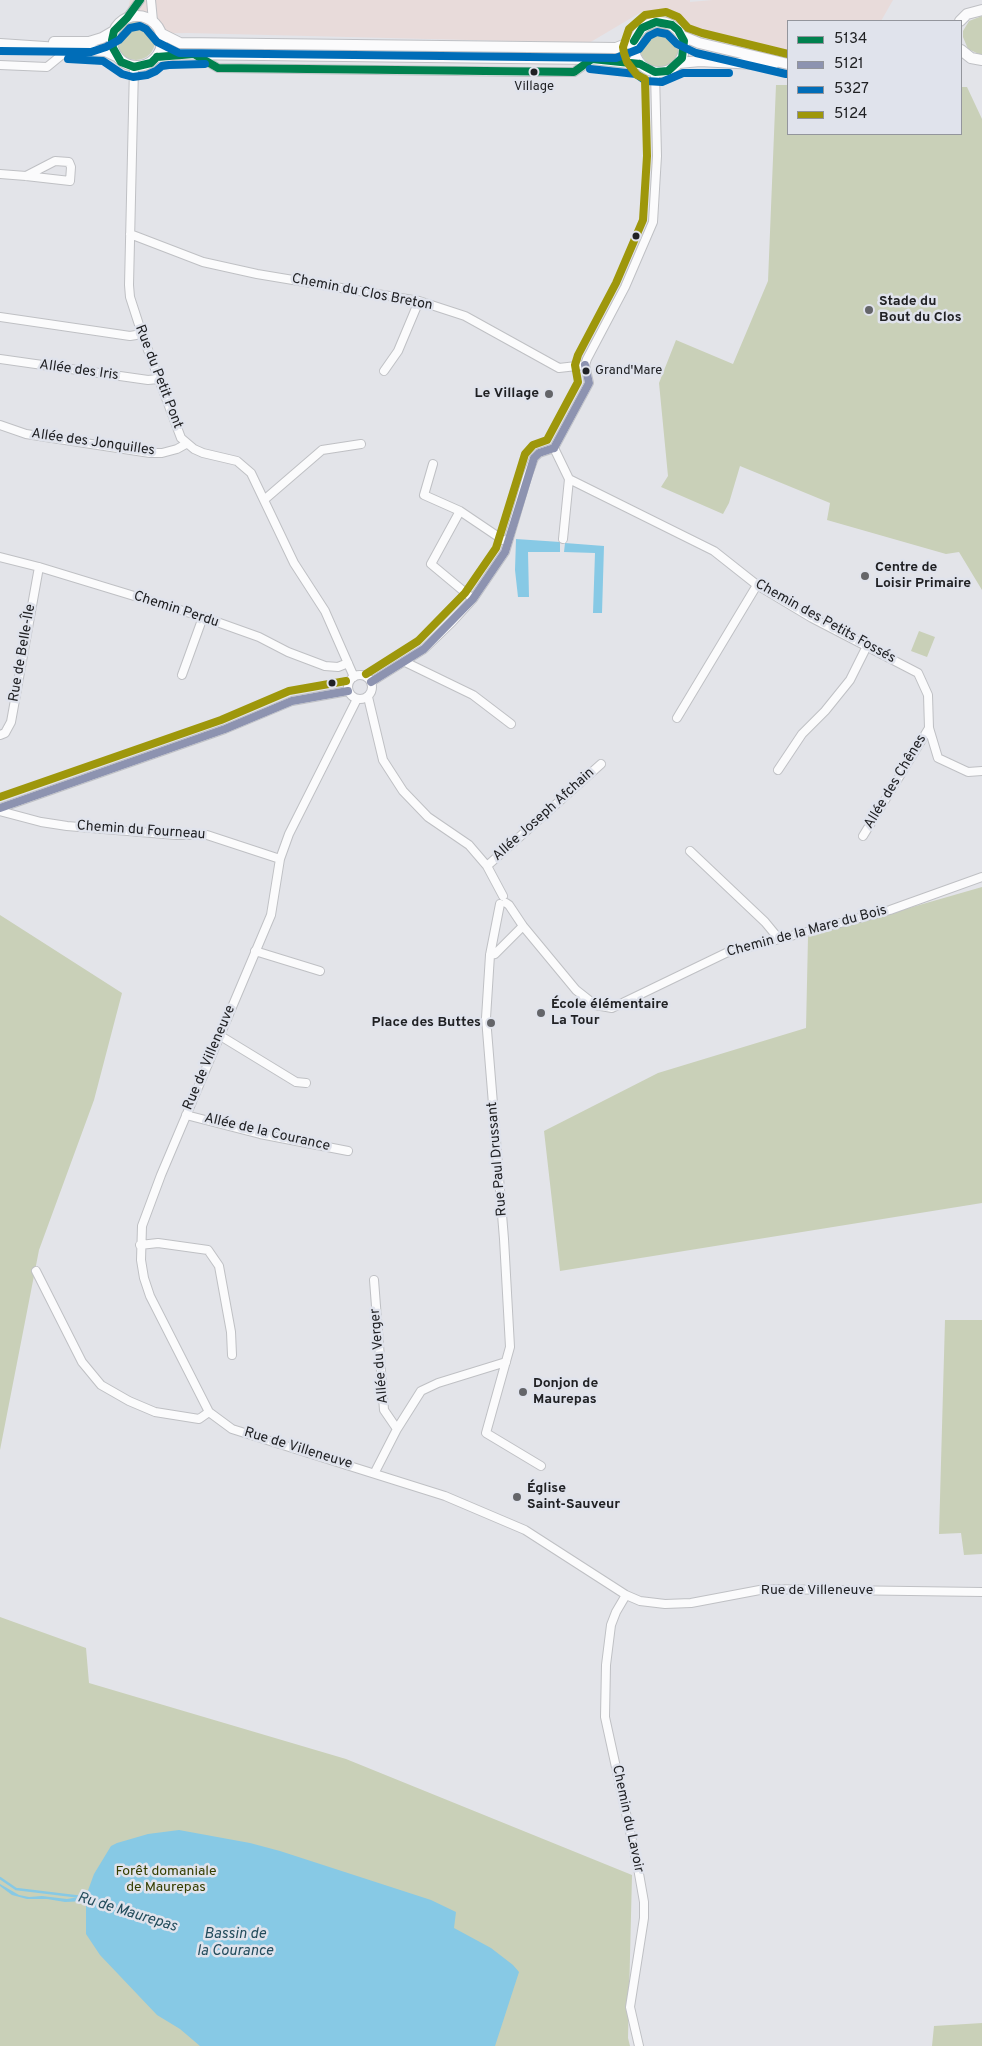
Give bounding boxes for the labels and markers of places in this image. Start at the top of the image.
marker: Village [529,67,539,77]
place label: Village [514,79,554,95]
unlabelled marker [631,231,641,241]
place label: Stade du Bout du Clos [879,294,962,326]
marker: Stade du Bout du Clos [863,304,875,316]
place label: Grand'Mare [595,363,662,379]
marker: Grand'Mare [581,366,591,376]
place label: Le Village [475,386,539,402]
marker: Le Village [543,388,555,400]
place label: Centre de Loisir Primaire [875,560,971,592]
marker: Centre de Loisir Primaire [859,570,871,582]
unlabelled marker [327,678,337,688]
place label: École élémentaire La Tour [551,997,668,1030]
marker: École élémentaire La Tour [535,1007,547,1019]
place label: Place des Buttes [372,1015,481,1031]
marker: Place des Buttes [485,1017,497,1029]
place label: Donjon de Maurepas [533,1376,598,1408]
marker: Donjon de Maurepas [517,1386,529,1398]
place label: Église Saint-Sauveur [527,1481,620,1514]
marker: Église Saint-Sauveur [511,1491,523,1503]

